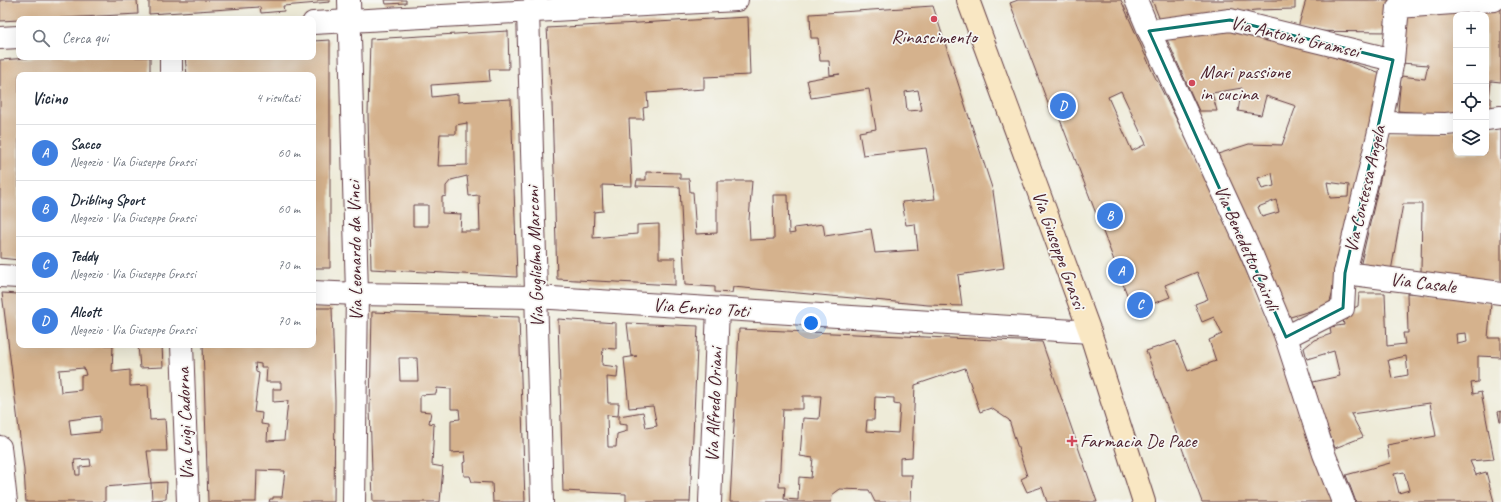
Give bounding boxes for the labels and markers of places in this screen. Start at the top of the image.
marker: Rinascimento [929,14,939,24]
place label: Rinascimento [891,25,979,49]
place label: Mari passione in cucina [1200,60,1292,106]
marker: Mari passione in cucina [1187,78,1197,88]
pin: D [1050,91,1076,121]
pin: B [1097,201,1123,231]
pin: A [1108,256,1134,286]
pin: C [1127,290,1153,320]
place label: Farmacia De Pace [1080,429,1198,453]
marker: Farmacia De Pace [1067,436,1077,446]

